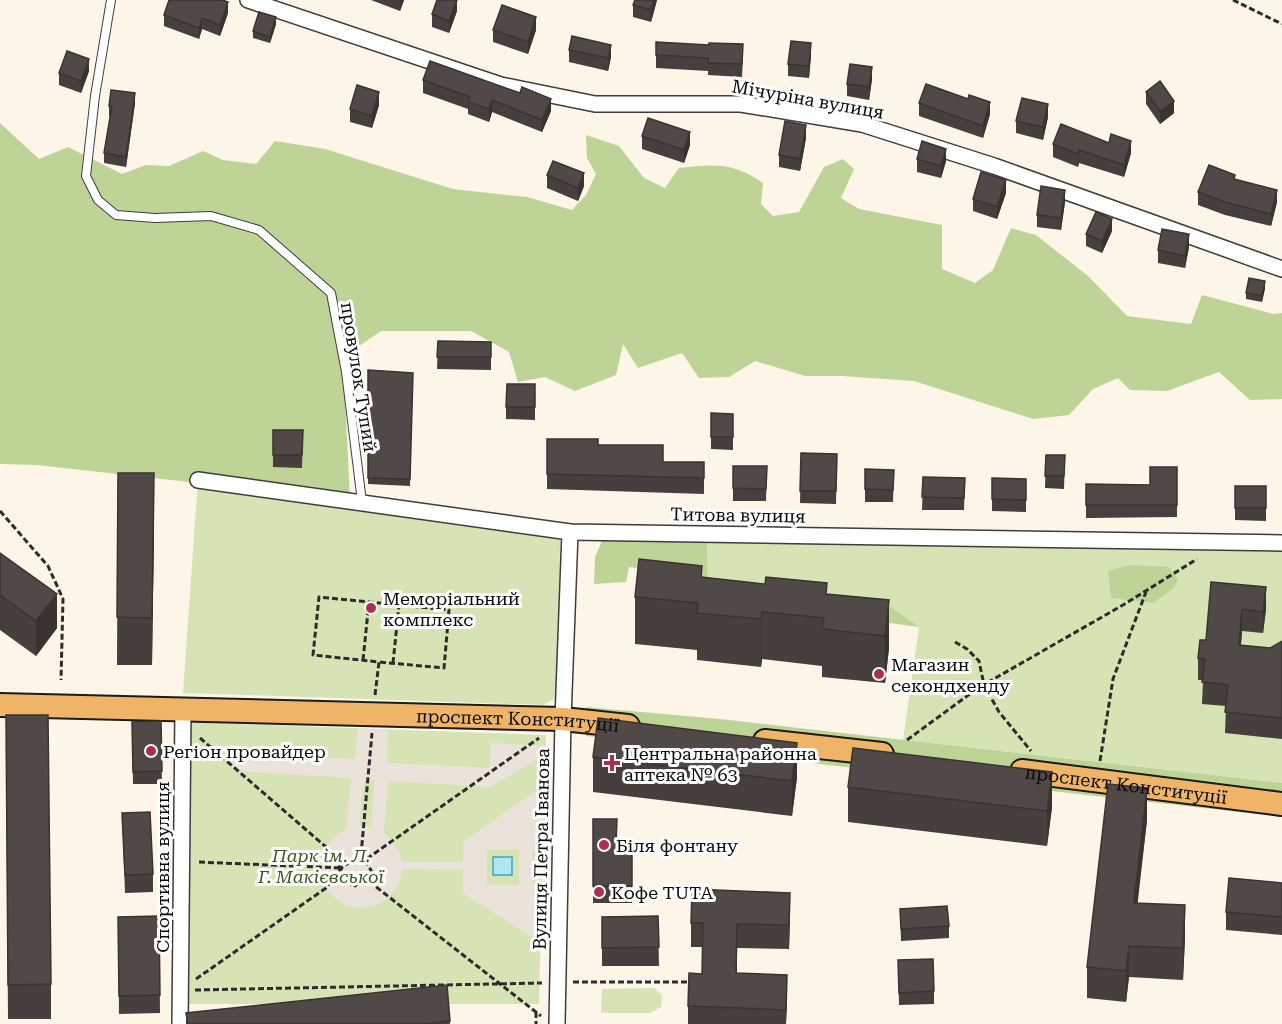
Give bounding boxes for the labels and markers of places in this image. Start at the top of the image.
place label: Меморіальний комплекс [383,588,520,630]
marker: Меморіальний комплекс [364,601,378,615]
place label: Магазин секондхенду [891,654,1010,696]
marker: Магазин секондхенду [872,667,886,681]
place label: Регіон провайдер [163,741,326,762]
place label: Центральна районна аптека № 63 [624,743,817,785]
marker: Регіон провайдер [144,744,158,758]
marker: Центральна районна аптека № 63 [605,756,619,770]
place label: Біля фонтану [616,835,738,856]
marker: Біля фонтану [597,838,611,852]
place label: Кофе TUTA [611,882,714,903]
marker: Кофе TUTA [592,885,606,899]

